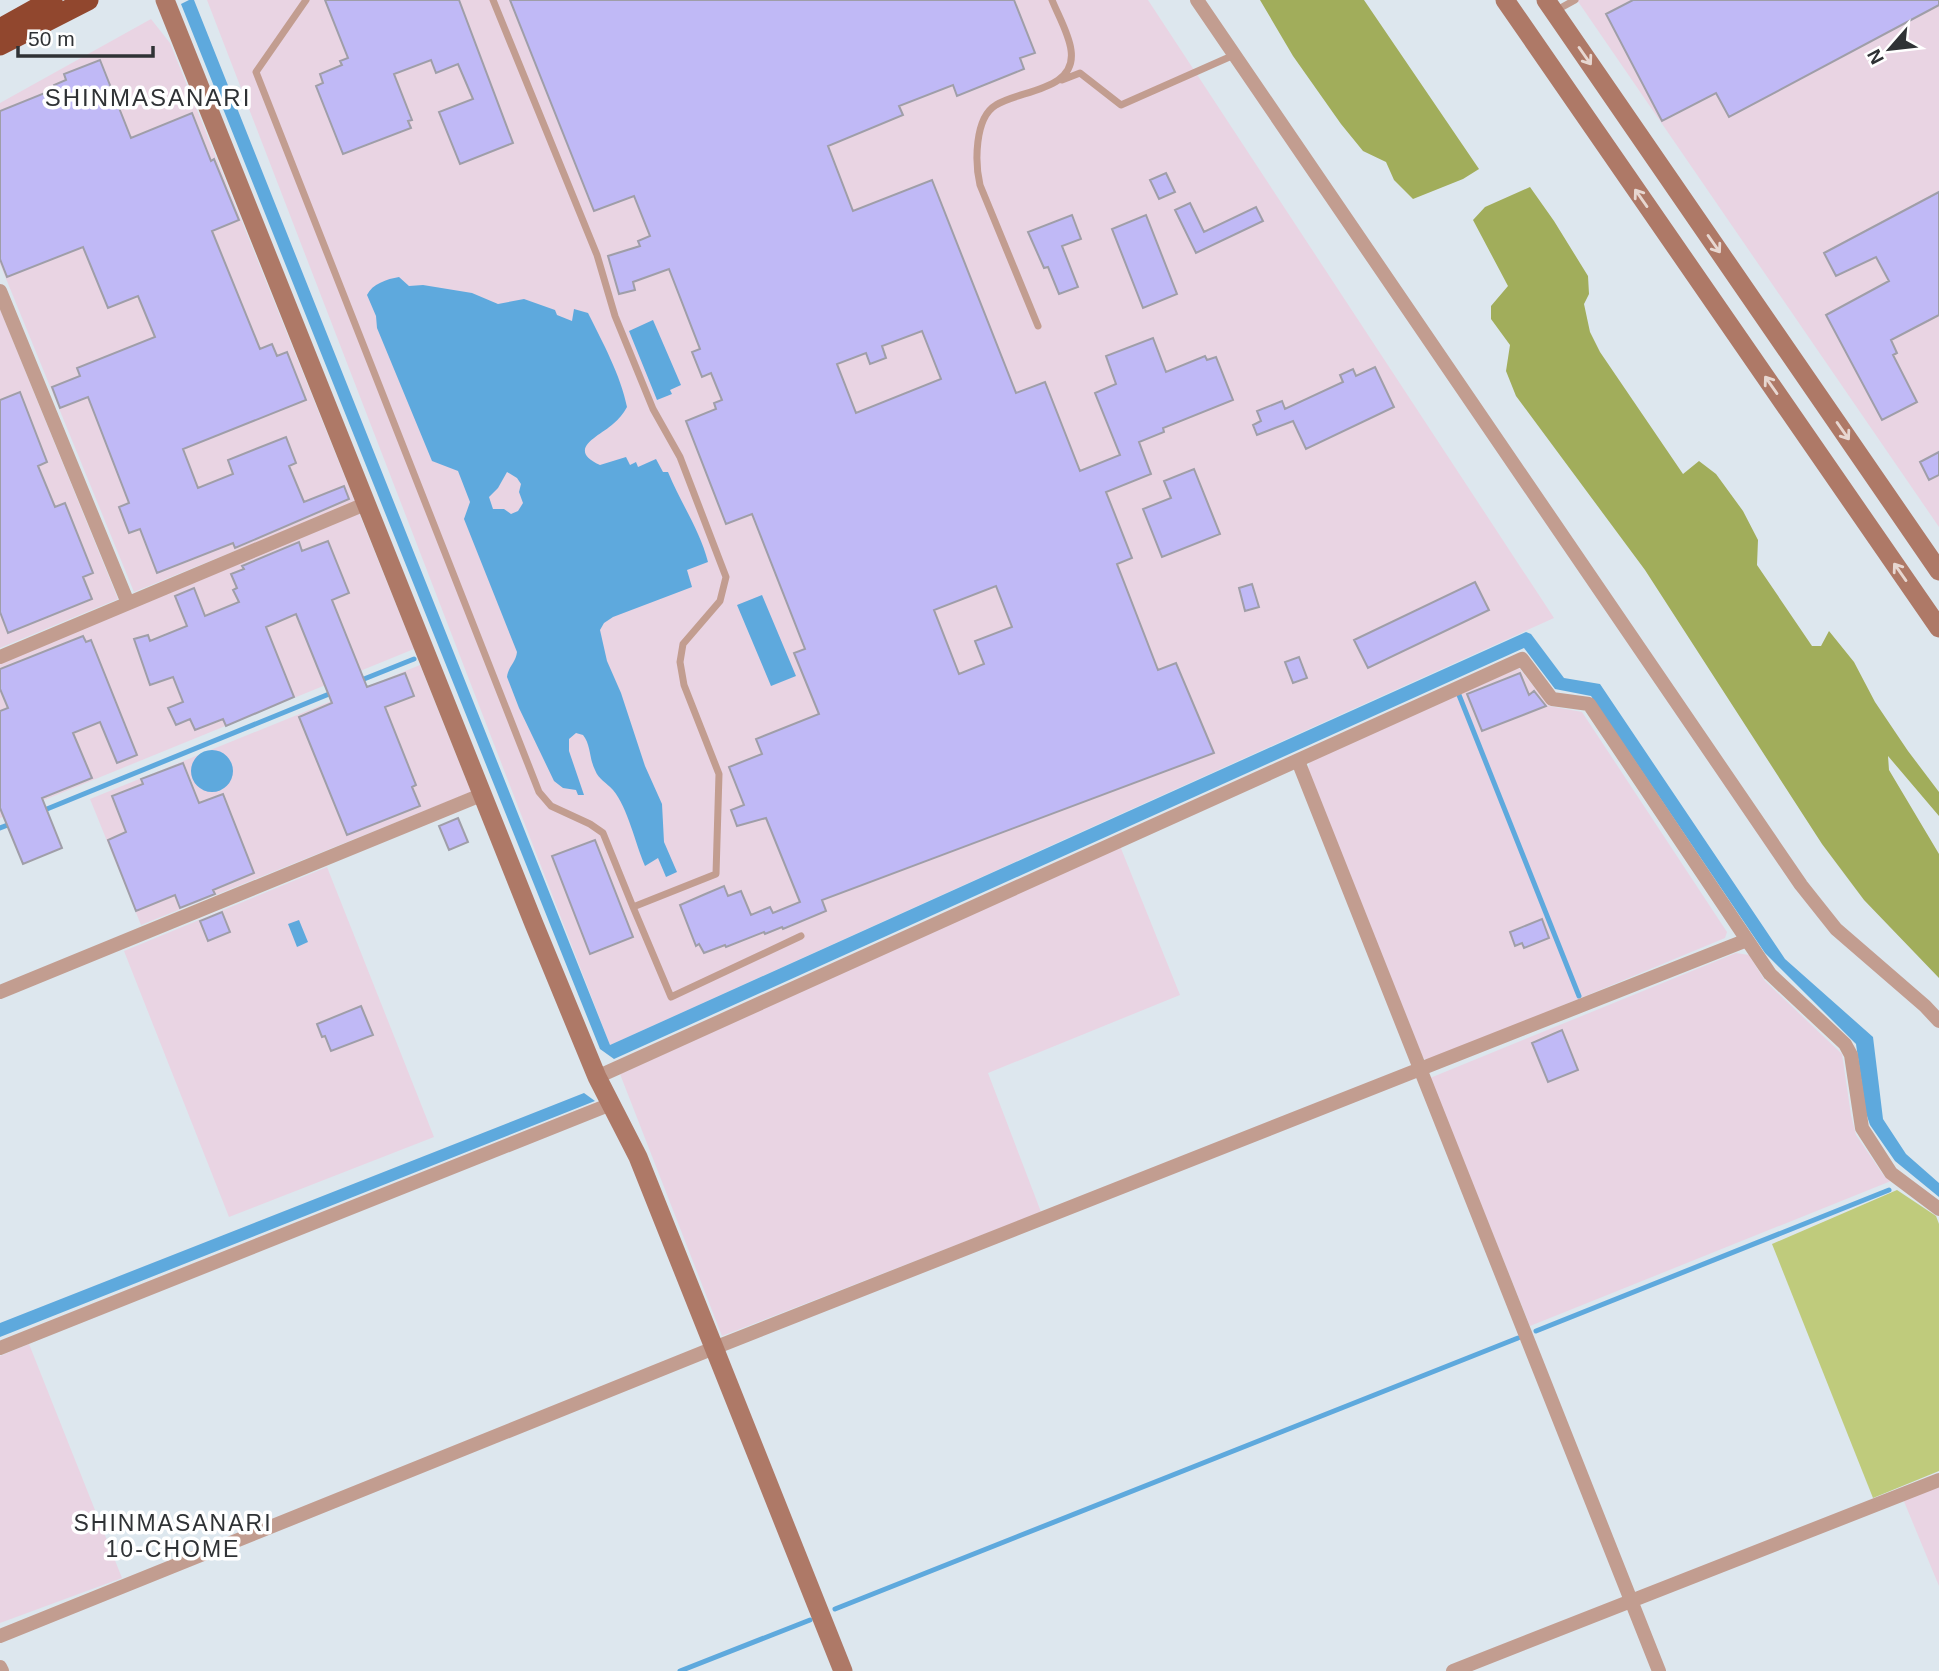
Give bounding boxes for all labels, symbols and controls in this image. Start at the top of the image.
scale bar [18,14,152,58]
north arrow [1855,14,1925,84]
text: 50 m [28,27,75,50]
one-way arrow [1578,46,1592,65]
text: N [1863,46,1888,68]
district label: SHINMASANARI [45,84,251,111]
one-way arrow [1634,188,1648,208]
one-way arrow [1707,234,1721,253]
one-way arrow [1764,376,1778,395]
one-way arrow [1836,421,1850,440]
one-way arrow [1893,563,1907,582]
district label: SHINMASANARI 10-CHOME [73,1510,273,1562]

